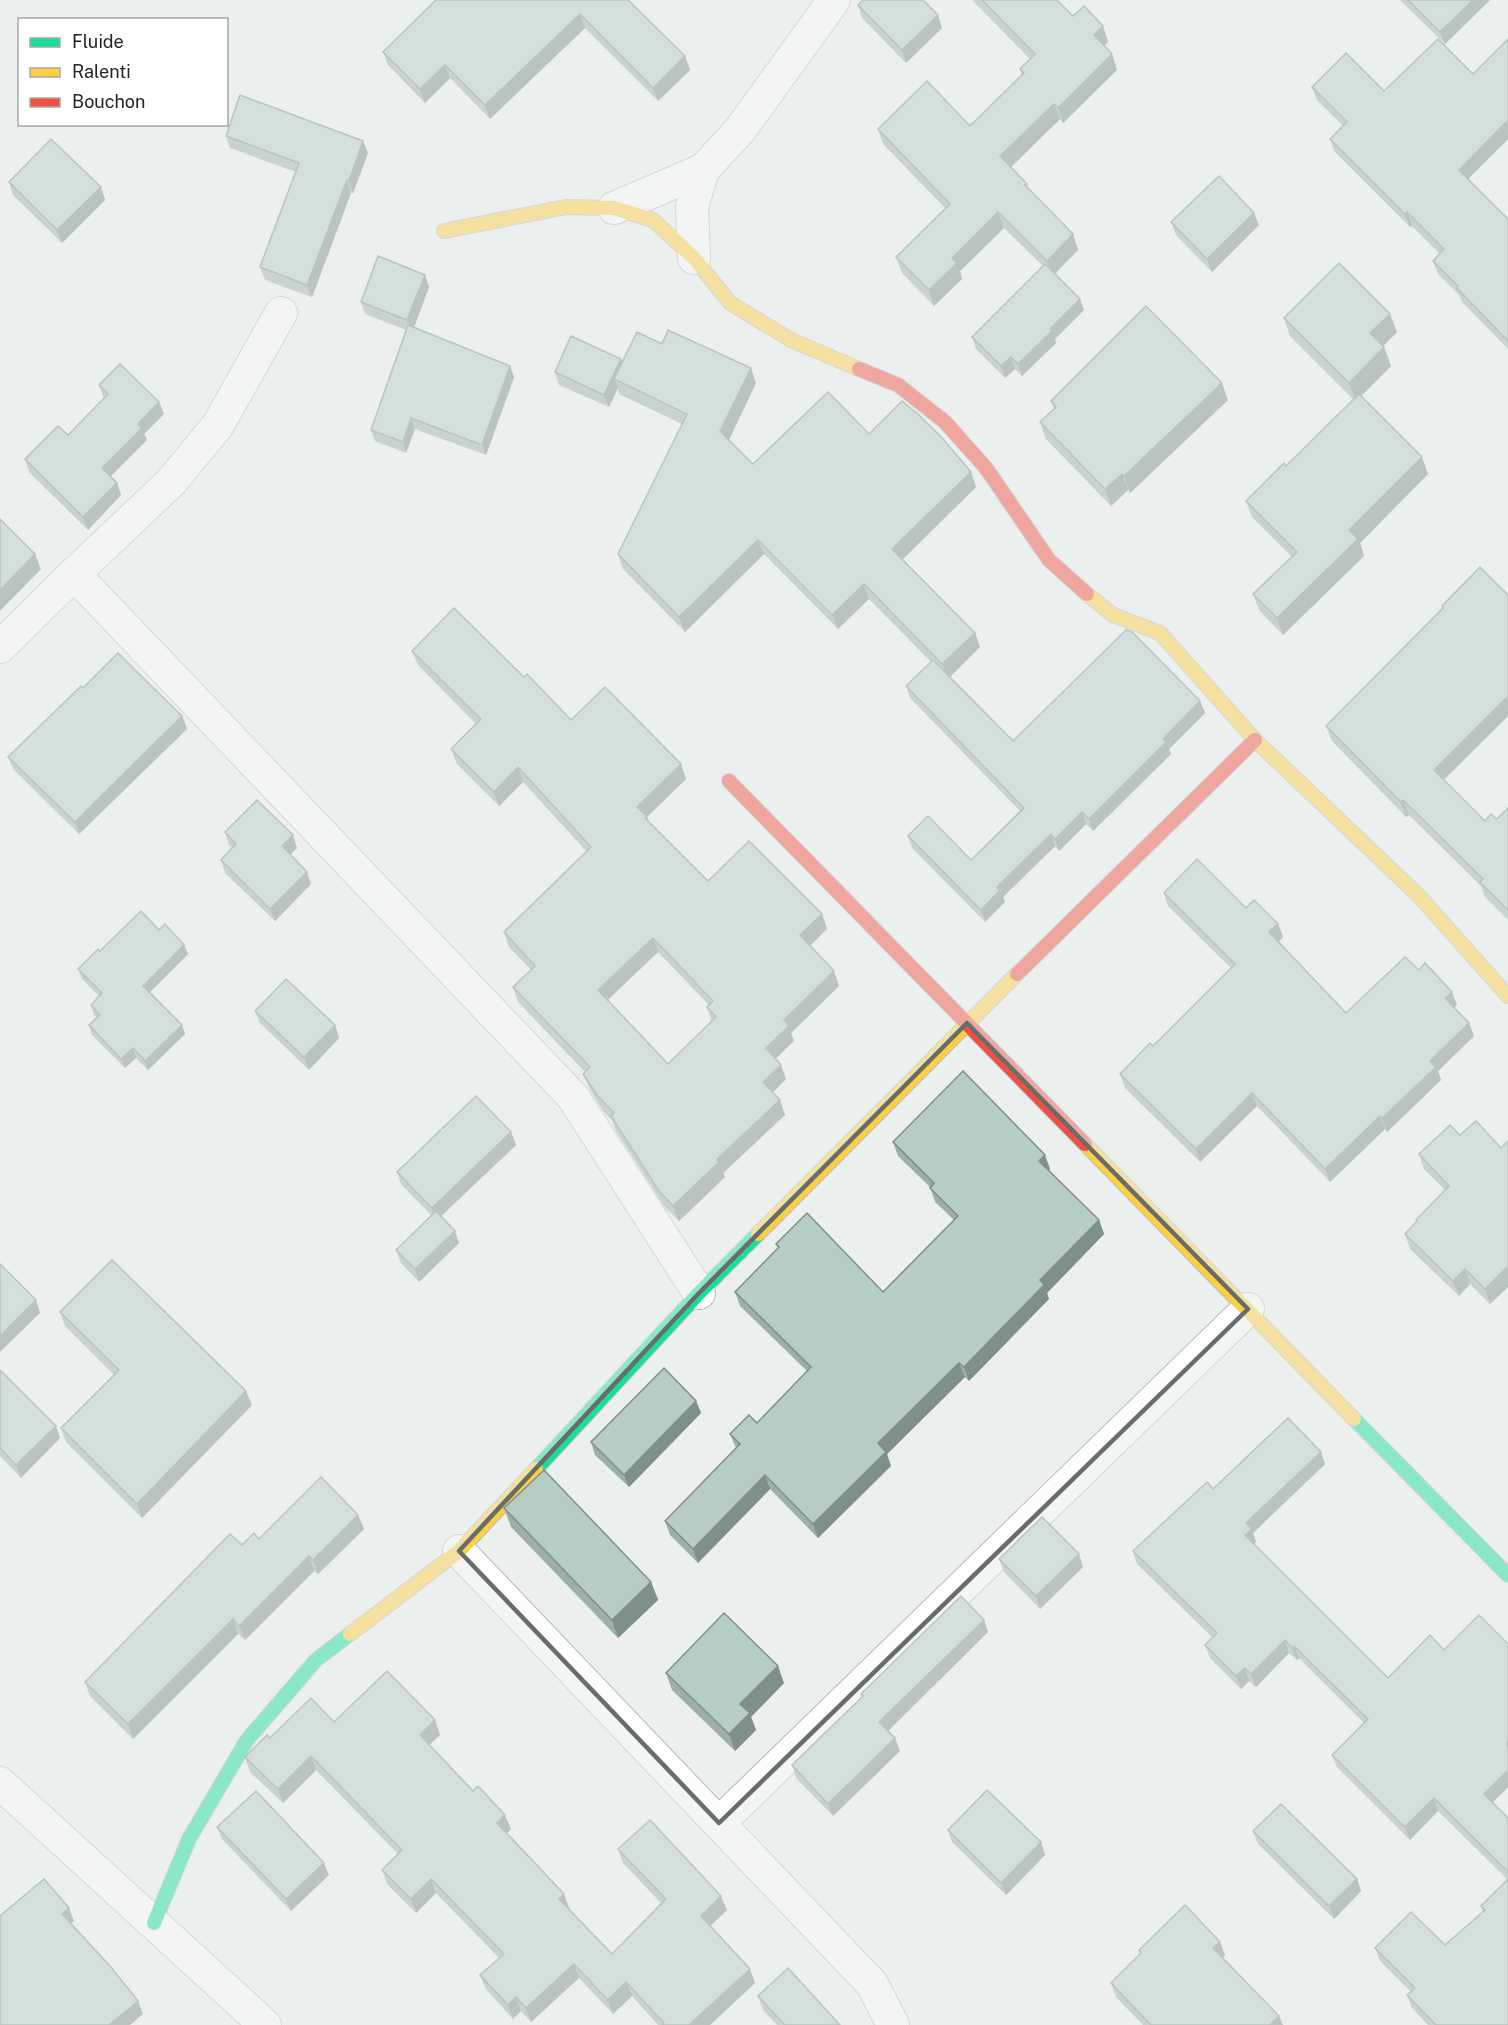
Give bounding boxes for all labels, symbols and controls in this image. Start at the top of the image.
legend [18,18,228,126]
text: Fluide [72,31,124,52]
text: Ralenti [72,61,131,82]
text: Bouchon [72,91,145,112]

